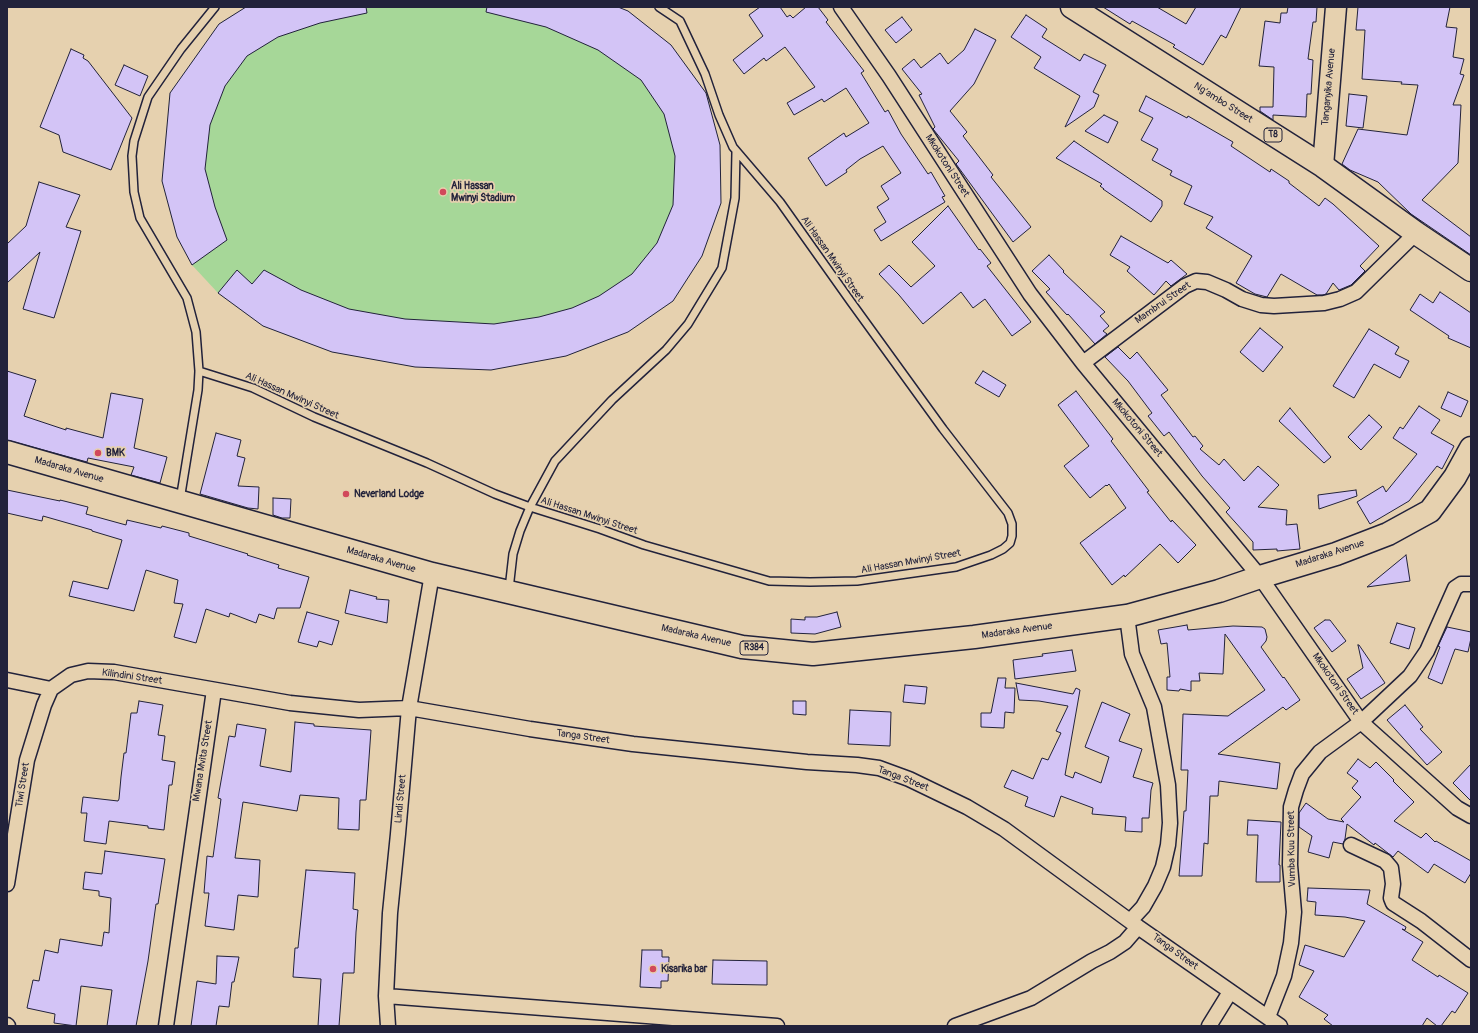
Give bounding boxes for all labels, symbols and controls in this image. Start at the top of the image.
street label: Tanganyika Avenue [1320,48,1338,126]
street label: Ng’ambo Street [1191,80,1255,126]
road number: T8 [1264,128,1282,142]
street label: Mkokotoni Street [922,132,972,200]
place label: Ali Hassan Mwinyi Stadium [451,180,515,204]
marker: Ali Hassan Mwinyi Stadium [438,187,448,197]
street label: Ali Hassan Mwinyi Street [798,214,866,304]
street label: Mambrui Street [1133,279,1193,327]
street label: Ali Hassan Mwinyi Street [243,370,341,422]
street label: Mkokotoni Street [1109,396,1165,460]
place label: BMK [106,447,125,459]
marker: BMK [93,448,103,458]
street label: Madaraka Avenue [33,454,105,486]
place label: Neverland Lodge [354,488,424,500]
marker: Neverland Lodge [341,489,351,499]
street label: Ali Hassan Mwinyi Street [539,495,639,537]
street label: Madaraka Avenue [1294,537,1366,571]
street label: Madaraka Avenue [345,544,417,576]
street label: Ali Hassan Mwinyi Street [860,547,962,577]
street label: Madaraka Avenue [981,620,1053,642]
street label: Madaraka Avenue [660,622,732,650]
road number: R384 [740,641,768,655]
street label: Mkokotoni Street [1309,651,1361,717]
street label: Kilindini Street [101,667,163,687]
street label: Mwana Mvita Street [191,719,215,803]
street label: Tanga Street [555,727,611,747]
street label: Tiwi Street [14,762,32,808]
street label: Tanga Street [876,764,930,794]
street label: Lindi Street [393,774,409,824]
street label: Vumba Kuu Street [1285,811,1299,887]
street label: Tanga Street [1150,931,1200,973]
place label: Kisarika bar [661,963,707,975]
marker: Kisarika bar [648,964,658,974]

